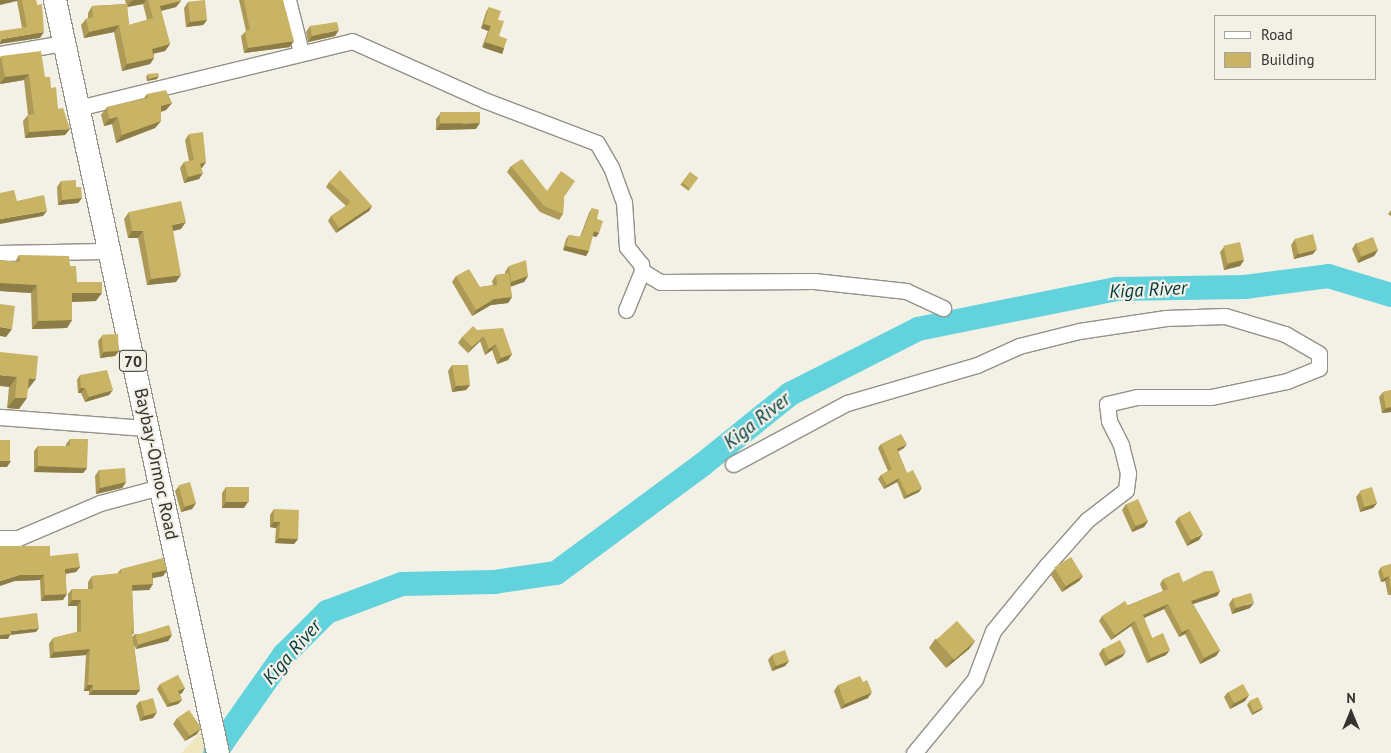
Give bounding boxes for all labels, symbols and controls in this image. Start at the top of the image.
legend [1214,15,1376,80]
text: Road [1261,25,1293,44]
text: Building [1261,50,1315,69]
water label: Kiga River [1108,277,1188,303]
road number: 70 [118,348,148,374]
street label: Baybay-Ormoc Road [129,386,183,542]
water label: Kiga River [719,388,795,454]
water label: Kiga River [258,615,326,689]
north arrow [1326,688,1376,738]
text: N [1346,689,1356,707]

